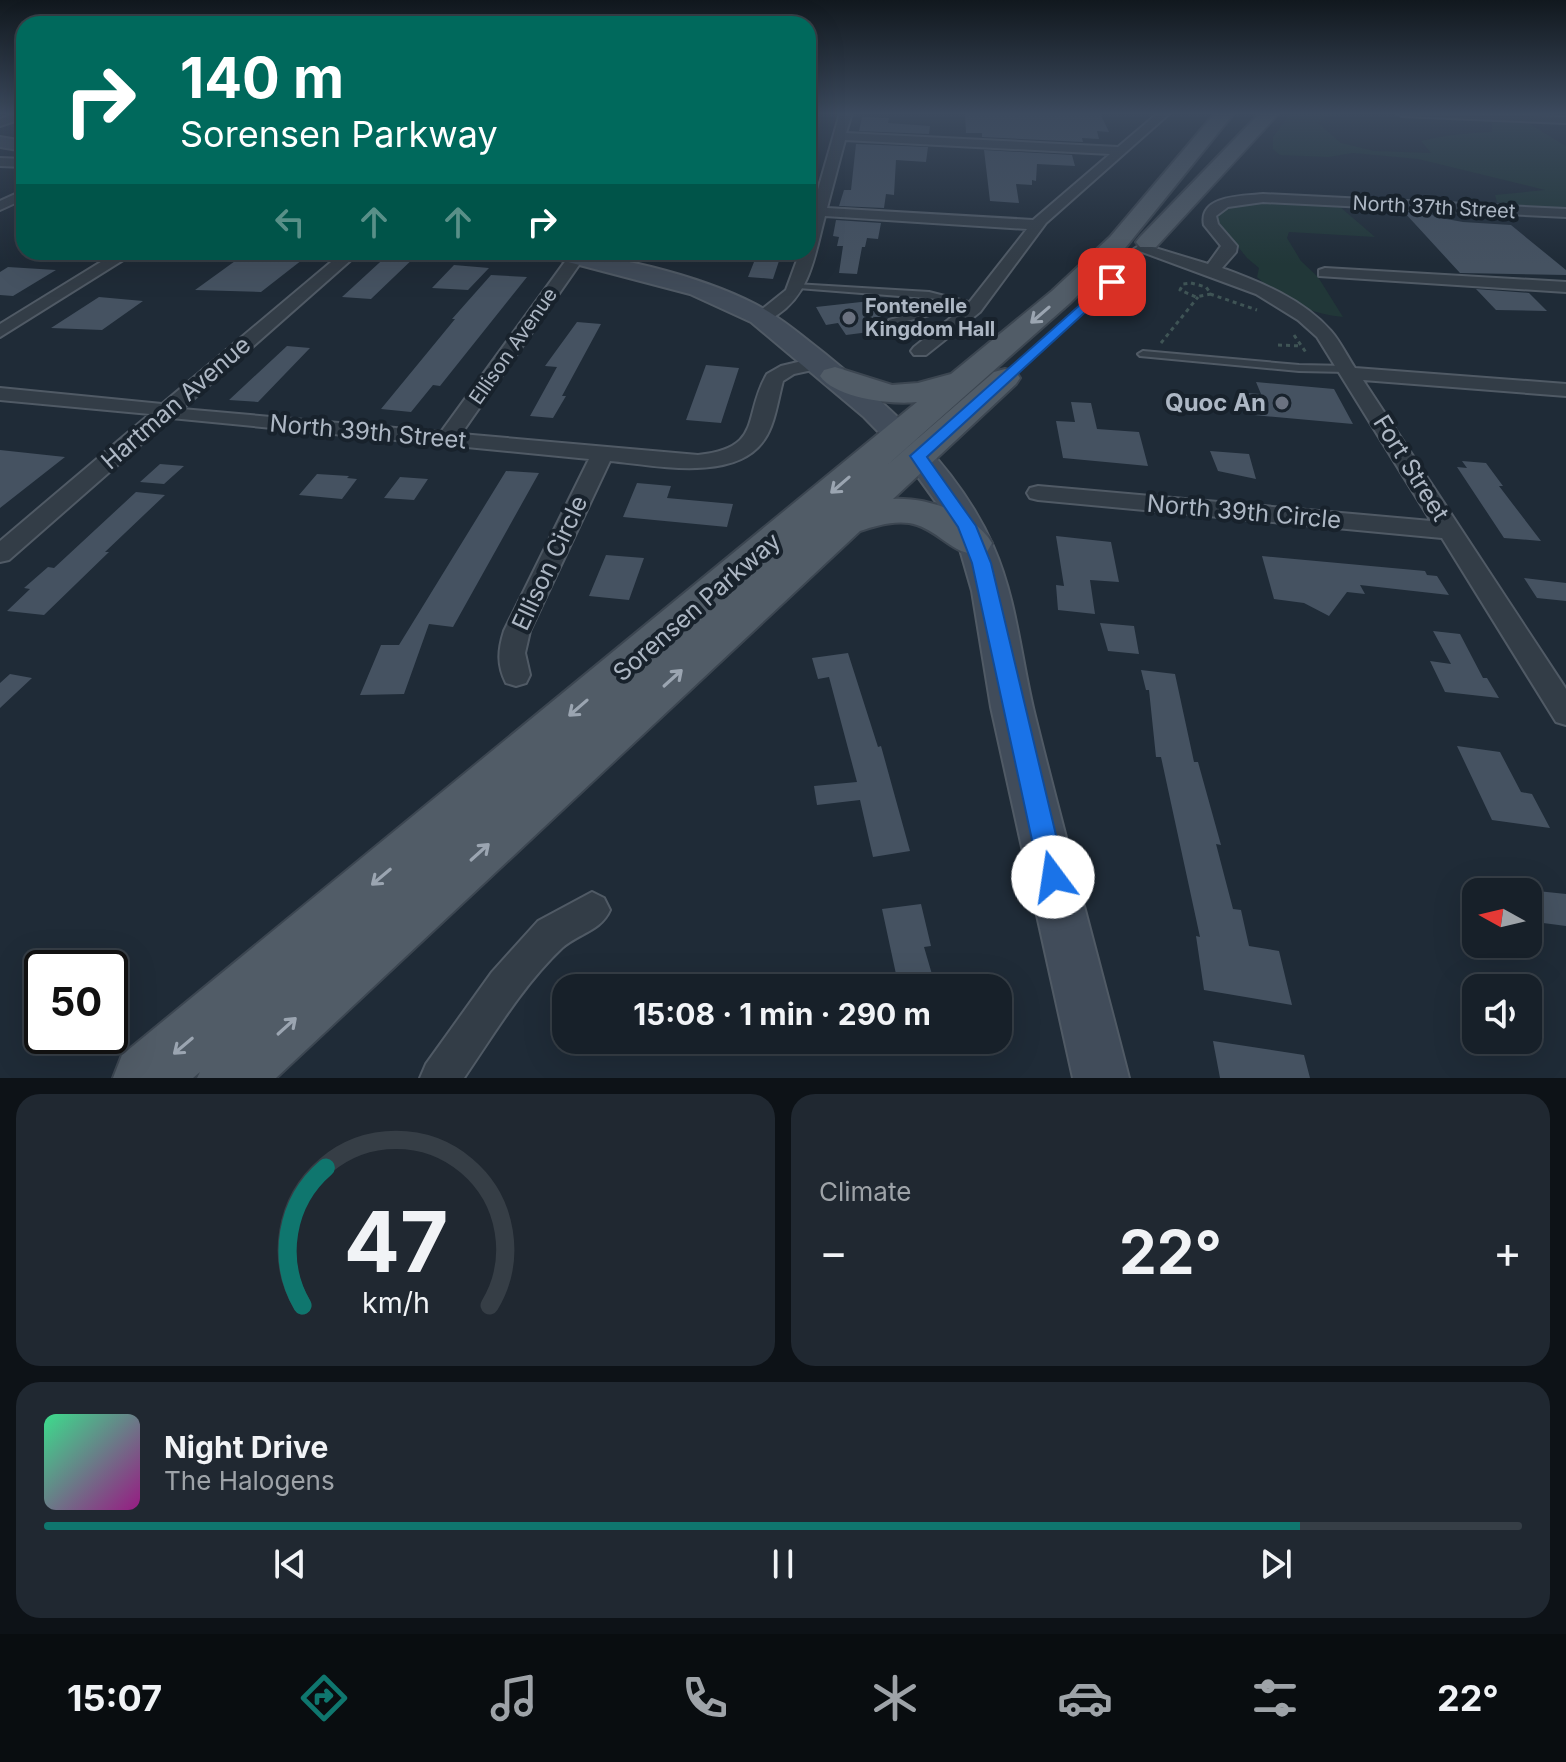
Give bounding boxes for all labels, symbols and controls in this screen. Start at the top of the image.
text: 140 m [180,44,344,112]
icon: right [48,48,152,152]
text: Sorensen Parkway [180,112,498,156]
street label: North 37th Street [1352,191,1516,223]
icon: left [268,200,312,244]
icon: ahead [352,200,396,244]
icon: ahead [436,200,480,244]
icon: right [520,200,564,244]
pin [1078,248,1146,316]
icon: arrive [1090,260,1134,304]
street label: Ellison Avenue [464,283,562,409]
place label: Fontenelle Kingdom Hall [865,294,995,341]
one-way arrow [1030,306,1051,324]
marker: Fontenelle Kingdom Hall [840,309,858,327]
street label: Hartman Avenue [95,330,256,475]
place label: Quoc An [1165,388,1266,417]
marker: Quoc An [1273,394,1291,412]
street label: North 39th Street [269,408,468,455]
street label: Fort Street [1368,409,1455,526]
one-way arrow [830,476,850,494]
street label: North 39th Circle [1146,489,1342,534]
street label: Ellison Circle [506,491,593,635]
street label: Sorensen Parkway [607,526,786,687]
one-way arrow [663,670,683,688]
one-way arrow [569,699,589,717]
position arrow [1011,835,1095,919]
one-way arrow [469,843,490,862]
one-way arrow [371,868,391,886]
north arrow [1462,878,1542,958]
map controls [1462,878,1542,1054]
speed limit sign: 50 [24,950,128,1054]
button: sound [1462,974,1542,1054]
text: 15:08 · 1 min · 290 m [633,996,931,1032]
one-way arrow [276,1017,296,1035]
one-way arrow [173,1037,193,1055]
text: Climate [819,1176,911,1207]
text: 47 [343,1191,448,1292]
text: 22° [1119,1216,1222,1288]
text: − [819,1225,848,1279]
text: + [1493,1225,1522,1279]
text: km/h [362,1285,429,1320]
text: Night Drive [164,1429,328,1465]
text: The Halogens [164,1465,335,1496]
icon: previous [268,1542,312,1586]
icon: pause [761,1542,805,1586]
icon: next [1254,1542,1298,1586]
icon: directions [296,1670,352,1726]
icon: music [486,1670,542,1726]
icon: phone [677,1670,733,1726]
icon: climate [867,1670,923,1726]
icon: car [1057,1670,1113,1726]
icon: filters [1247,1670,1303,1726]
text: 15:07 [67,1676,162,1720]
text: 22° [1437,1676,1499,1720]

